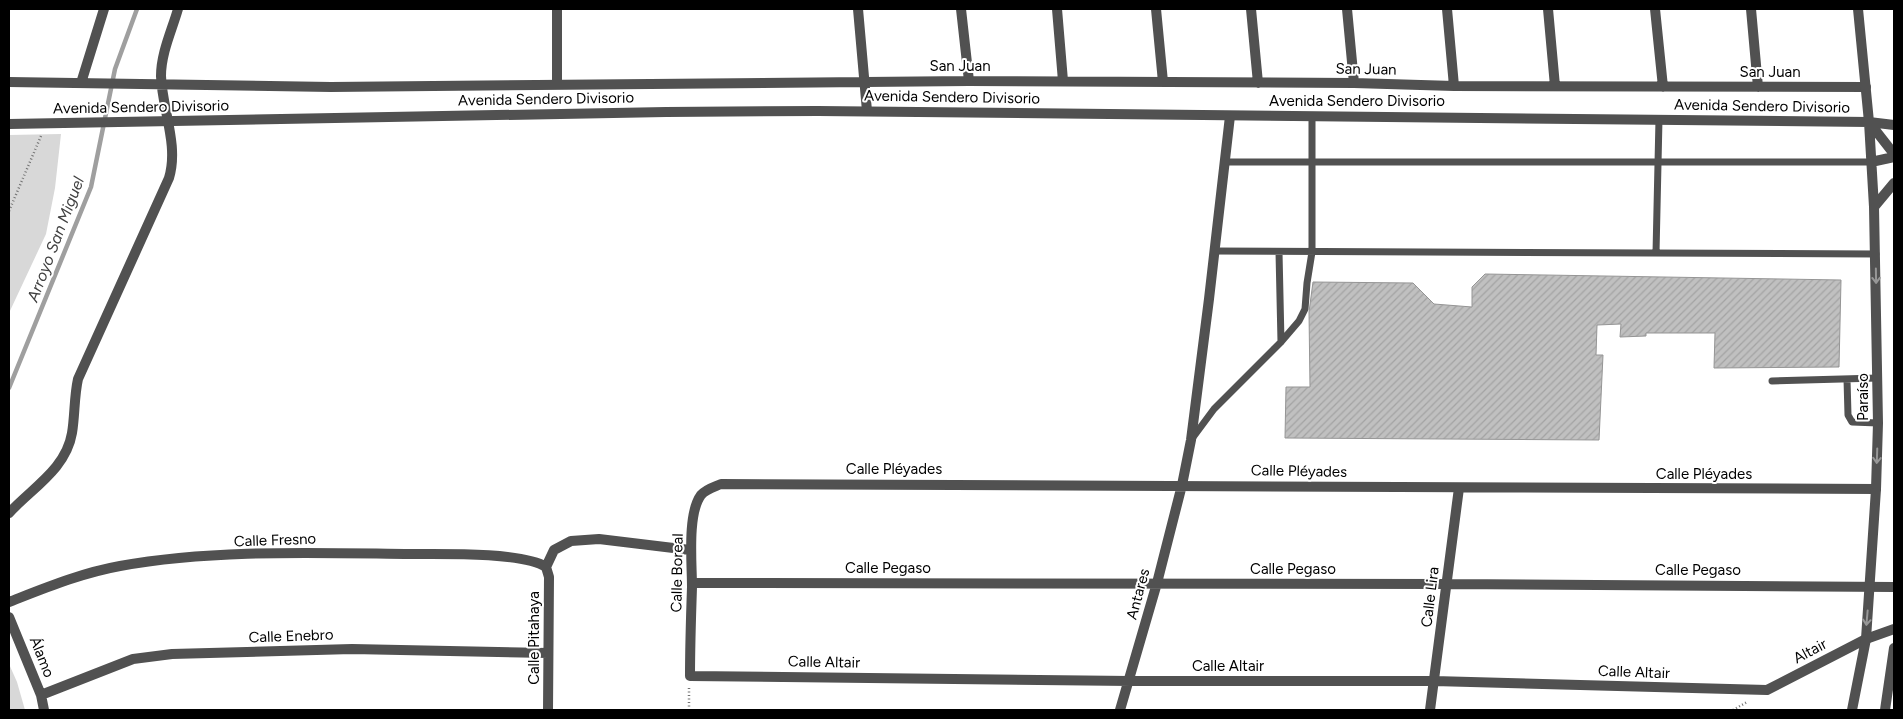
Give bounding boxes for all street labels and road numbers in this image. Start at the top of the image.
street label: San Juan [929,57,991,75]
street label: San Juan [1335,59,1397,79]
street label: San Juan [1739,63,1801,81]
street label: Avenida Sendero Divisorio [864,86,1040,108]
street label: Avenida Sendero Divisorio [458,88,634,110]
street label: Avenida Sendero Divisorio [1269,92,1445,110]
street label: Avenida Sendero Divisorio [1674,95,1850,117]
street label: Avenida Sendero Divisorio [53,96,229,118]
street label: Paraíso [1854,373,1872,421]
street label: Calle Pléyades [846,460,942,478]
street label: Calle Pléyades [1251,461,1347,481]
street label: Calle Pléyades [1656,465,1752,483]
street label: Calle Fresno [234,530,317,550]
street label: Calle Boreal [667,533,687,613]
street label: Calle Pegaso [845,559,931,577]
street label: Calle Pegaso [1250,560,1336,578]
street label: Calle Pegaso [1655,561,1741,579]
street label: Calle Lira [1417,566,1443,628]
street label: Antares [1123,567,1153,621]
street label: Calle Pitahaya [525,591,543,685]
street label: Calle Enebro [248,626,334,646]
street label: Álamo [26,634,58,680]
street label: Altair [1790,635,1830,667]
street label: Calle Altair [788,652,860,672]
street label: Calle Altair [1192,657,1264,675]
street label: Calle Altair [1598,662,1670,682]

